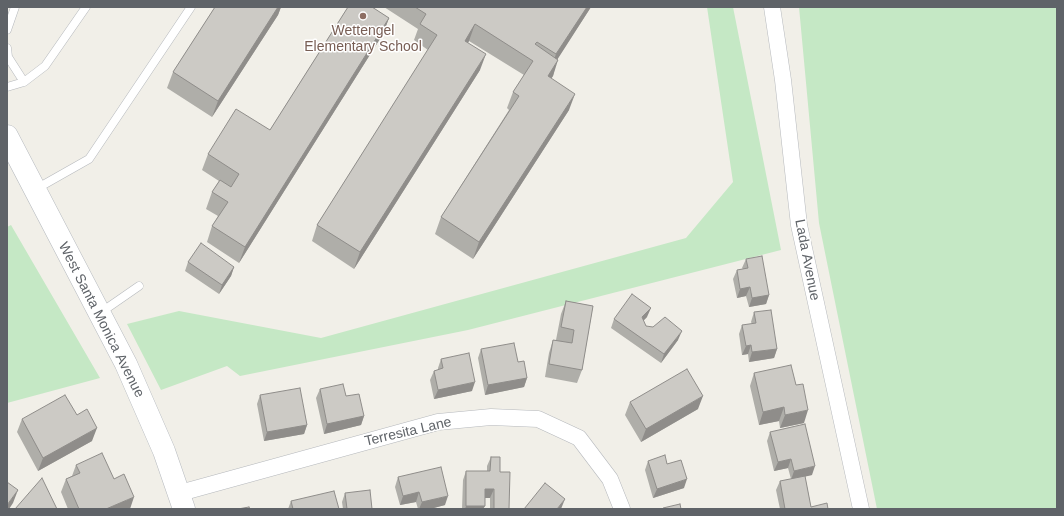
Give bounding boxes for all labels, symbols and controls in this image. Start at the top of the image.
marker: Wettengel Elementary School [358,11,368,21]
place label: Wettengel Elementary School [304,23,422,56]
street label: Lada Avenue [791,218,823,302]
street label: West Santa Monica Avenue [54,239,148,401]
street label: Terresita Lane [363,414,453,450]

